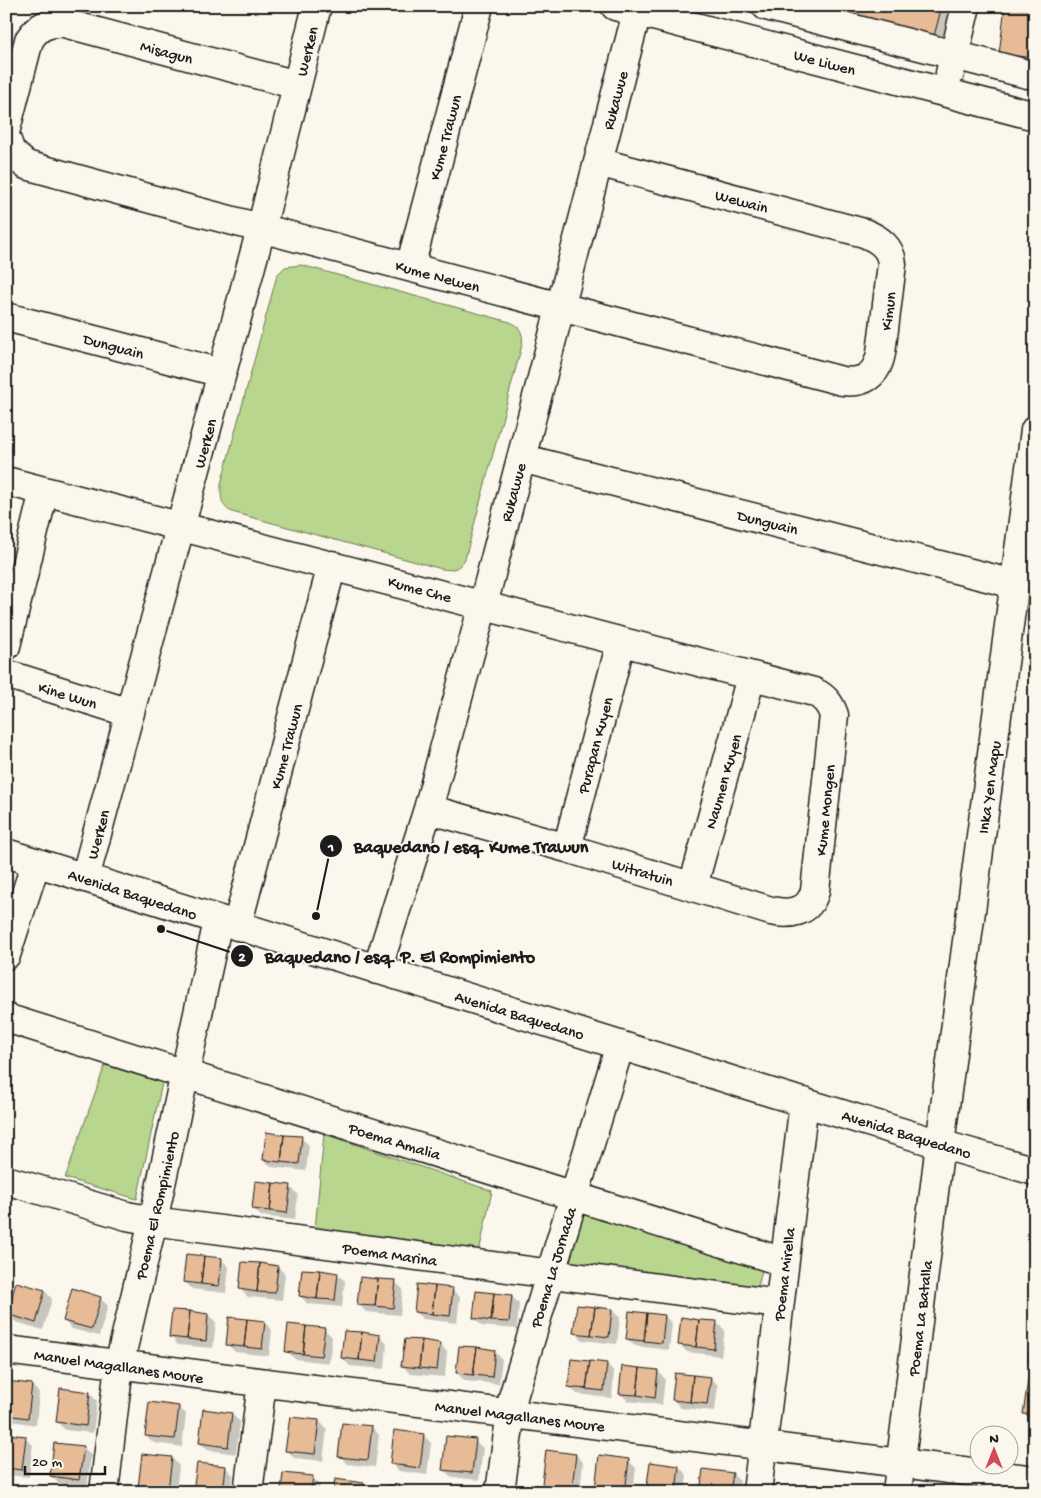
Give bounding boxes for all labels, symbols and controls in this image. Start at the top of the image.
street label: Werken [294,25,325,79]
street label: Misagun [138,38,195,71]
street label: We Liwen [791,47,857,82]
street label: Rukawue [600,69,635,132]
street label: Kume Trawun [427,93,468,183]
street label: Wewain [712,187,770,220]
street label: Kume Newen [393,258,482,299]
street label: Kimun [879,291,902,332]
street label: Dunguain [80,331,146,366]
street label: Werken [192,417,223,471]
street label: Rukawue [498,461,533,524]
street label: Dunguain [734,507,800,541]
street label: Kume Che [385,574,454,609]
street label: Kine Wun [35,679,99,715]
street label: Purapan Kuyen [575,695,619,797]
street label: Kume Trawun [268,702,309,792]
street label: Naumen Kuyen [703,732,748,832]
street label: Inka Yen Mapu [976,739,1007,835]
street label: Kume Mongen [813,763,842,857]
street label: Werken [85,808,116,862]
callout: Baquedano / esq. Kume Trawun [319,830,598,863]
text: Baquedano / esq. Kume Trawun [353,838,589,859]
text: 1 [327,839,334,857]
street label: Witratuin [609,856,675,893]
street label: Avenida Baquedano [65,867,199,926]
callout: Baquedano / esq. P. El Rompimiento [230,940,545,973]
text: Baquedano / esq. P. El Rompimiento [264,948,536,969]
text: 2 [238,949,246,967]
street label: Avenida Baquedano [452,989,586,1046]
street label: Avenida Baquedano [839,1108,973,1165]
street label: Poema Amalia [345,1120,443,1167]
street label: Poema El Rompimiento [133,1130,186,1283]
street label: Poema La Jornada [528,1204,583,1332]
street label: Poema Mirella [771,1226,802,1323]
street label: Poema Marina [340,1240,439,1273]
street label: Poema La Batalla [906,1258,939,1378]
street label: Manuel Magallanes Moure [33,1347,205,1390]
street label: Manuel Magallanes Moure [434,1399,606,1438]
north arrow [968,1426,1018,1476]
text: N [989,1431,999,1448]
scale bar [25,1443,105,1475]
text: 20 m [32,1454,62,1472]

